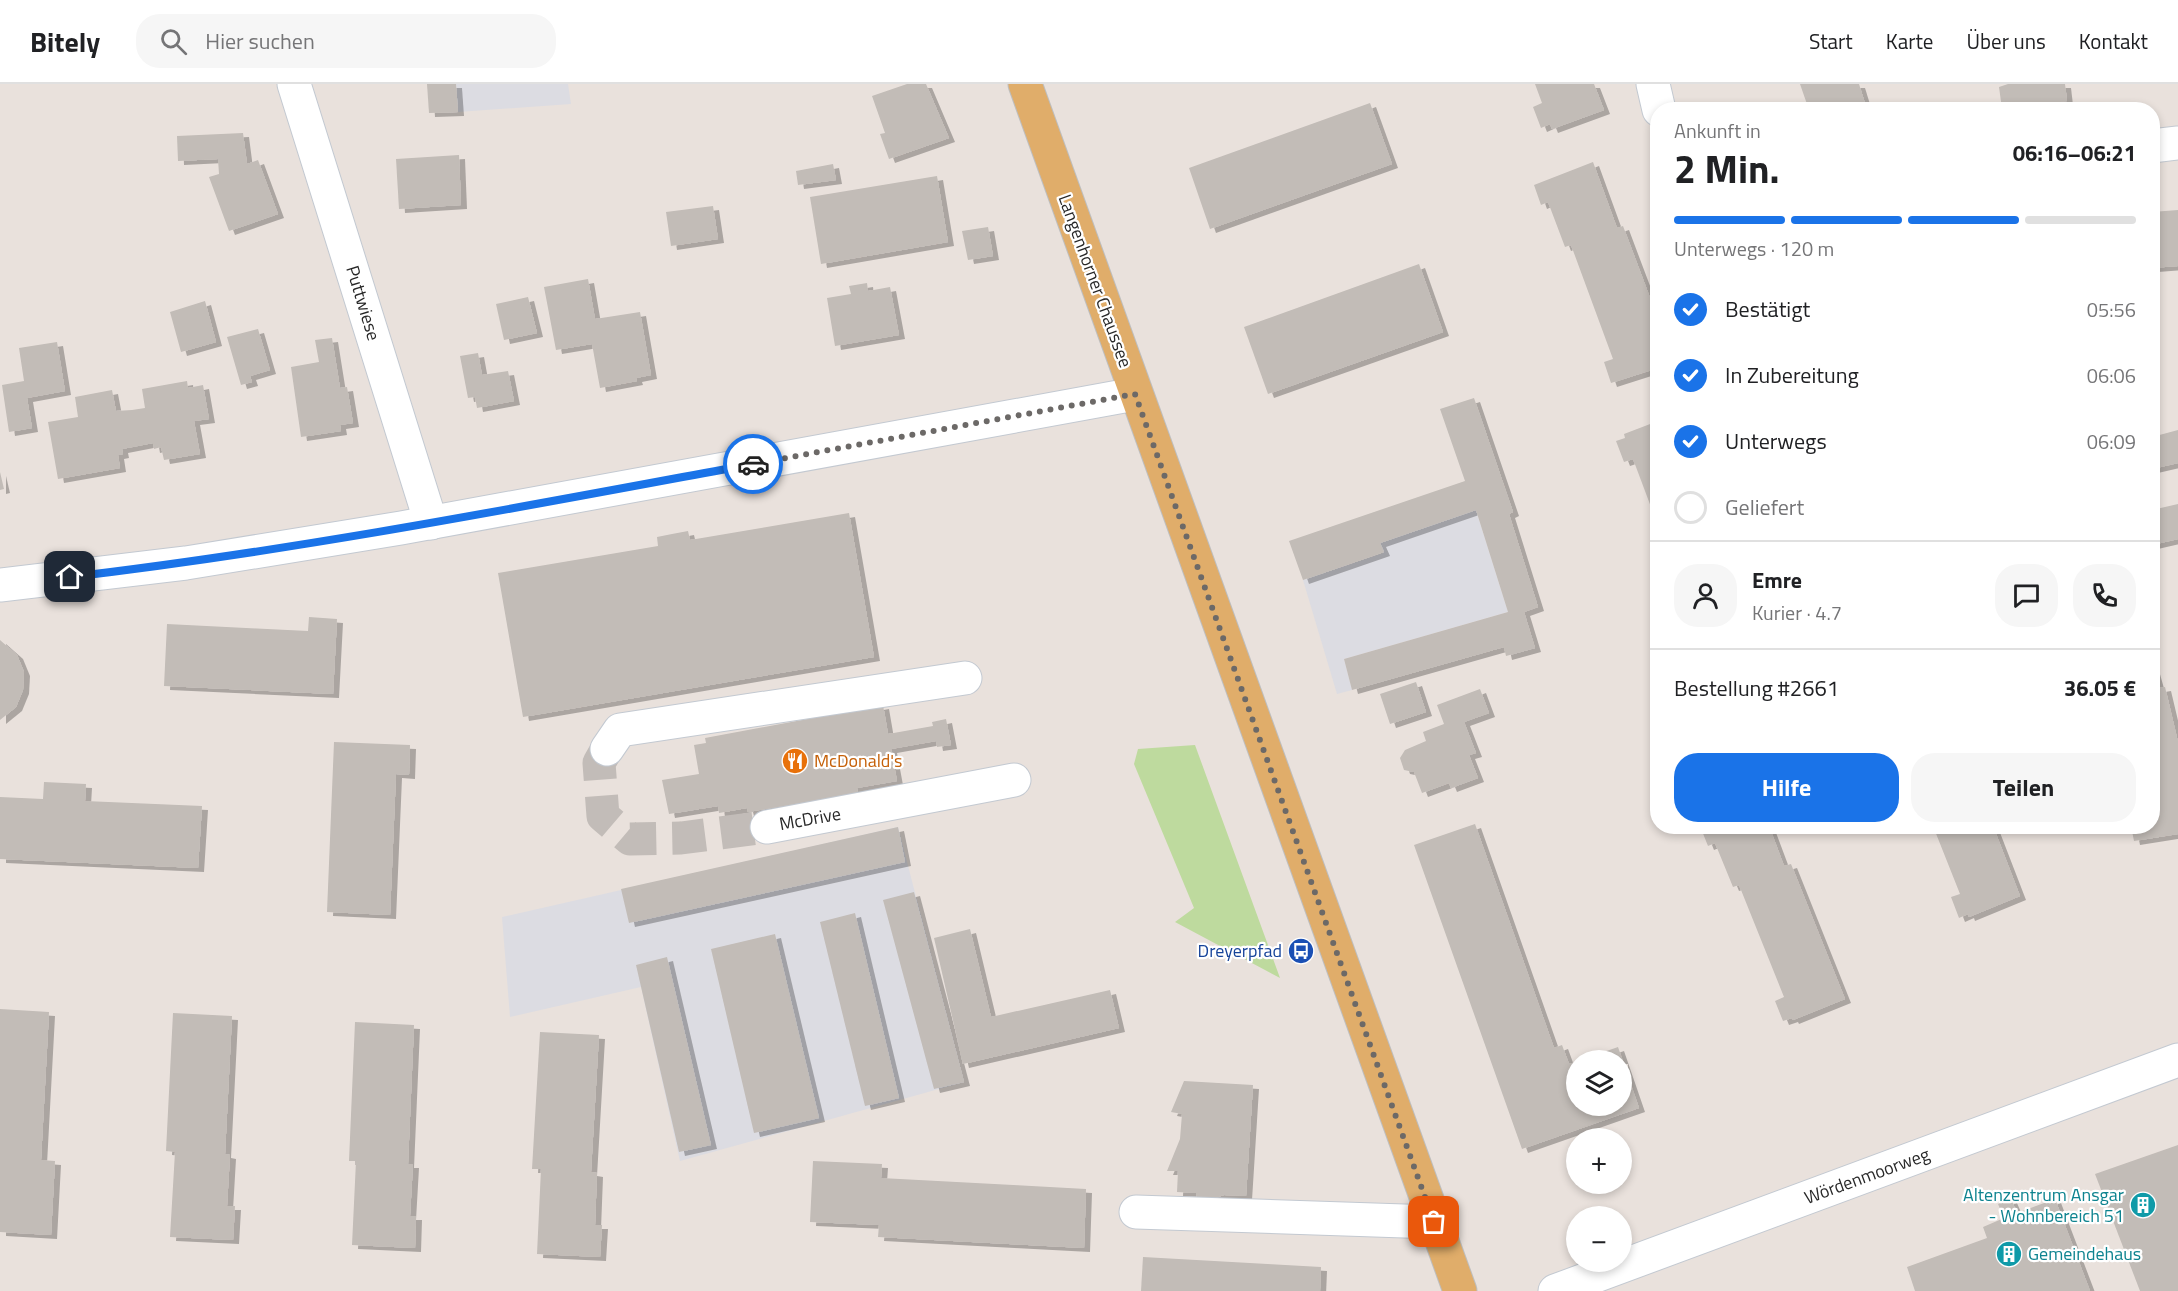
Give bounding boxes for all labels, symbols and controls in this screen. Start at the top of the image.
search box [136,14,556,68]
text: Bitely [30,20,100,63]
text: Hier suchen [205,24,315,58]
icon: search [157,25,190,58]
text: Start [1809,25,1853,57]
text: Karte [1886,25,1933,57]
text: Über uns [1966,25,2046,57]
text: Kontakt [2079,25,2148,57]
text: Ankunft in [1674,115,1761,146]
text: 06:16–06:21 [2013,136,2136,170]
text: 2 Min. [1674,139,1780,198]
street label: Langenhorner Chaussee [1052,190,1139,371]
text: Unterwegs · 120 m [1674,233,1834,264]
street label: Puttwiese [339,262,388,344]
text: Bestätigt [1725,292,1810,326]
icon: check [1674,293,1707,326]
text: 05:56 [2087,294,2136,325]
text: In Zubereitung [1725,358,1859,392]
icon: check [1674,359,1707,392]
text: 06:06 [2087,360,2136,391]
text: Unterwegs [1725,424,1827,458]
icon: check [1674,425,1707,458]
text: 06:09 [2087,426,2136,457]
courier [723,434,783,494]
icon: car [737,448,770,481]
text: Geliefert [1725,490,1804,524]
pin [44,551,95,602]
icon: home [53,560,86,593]
text: Emre [1752,563,1802,597]
button: person [1674,564,1737,627]
button: chat [1995,564,2058,627]
button: phone [2073,564,2136,627]
text: Kurier · 4.7 [1752,597,1842,628]
text: Bestellung #2661 [1674,671,1839,705]
text: 36.05 € [2064,671,2136,705]
restaurant icon: McDonald's [780,746,810,776]
place label: McDonald's [814,747,902,774]
button: Hilfe [1674,753,1899,822]
button: Teilen [1911,753,2136,822]
street label: McDrive [777,800,843,837]
bus stop icon: Dreyerpfad [1286,936,1316,966]
place label: Dreyerpfad [1198,937,1282,964]
map controls [1566,1050,1632,1272]
button: layers [1566,1050,1632,1116]
button: + [1566,1128,1632,1194]
street label: Wördenmoorweg [1800,1140,1933,1211]
place label: Altenzentrum Ansgar - Wohnbereich 51 [1963,1181,2124,1229]
building icon: Altenzentrum Ansgar - Wohnbereich 51 [2128,1190,2158,1220]
pin [1408,1196,1459,1247]
icon: bag [1417,1205,1450,1238]
button: − [1566,1206,1632,1272]
building icon: Gemeindehaus [1994,1239,2024,1269]
place label: Gemeindehaus [2028,1240,2141,1267]

